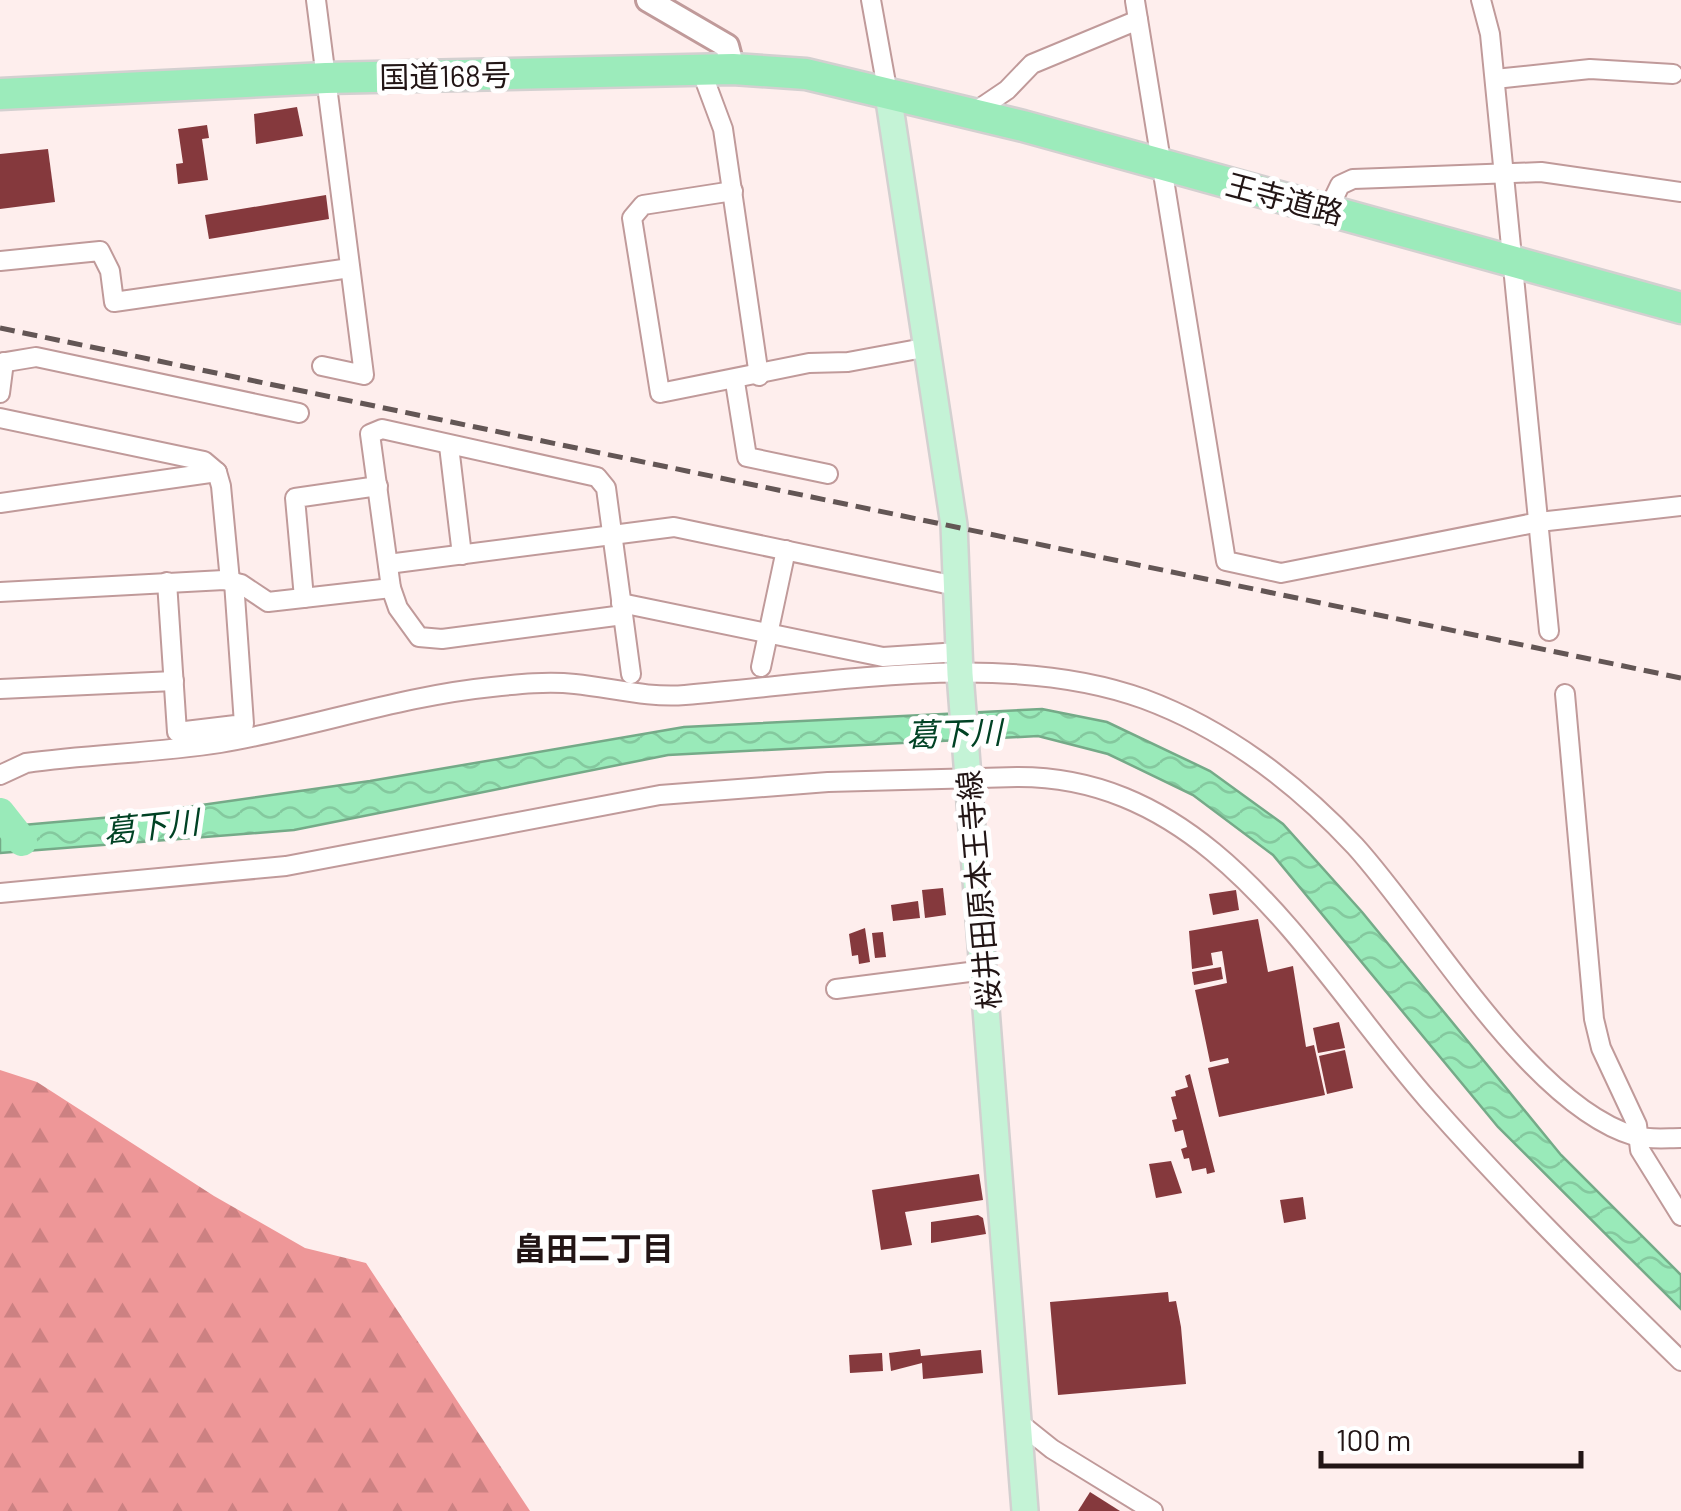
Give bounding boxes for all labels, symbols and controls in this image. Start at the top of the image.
street label: 国道168号 [379,56,511,94]
street label: 王寺道路 [1222,165,1348,231]
water label: 葛下川 [905,711,1006,753]
street label: 桜井田原本王寺線 [950,769,1006,1011]
water label: 葛下川 [101,801,204,849]
district label: 畠田二丁目 [514,1228,674,1266]
scale bar [1321,1406,1581,1468]
text: 100 m [1336,1421,1411,1457]

